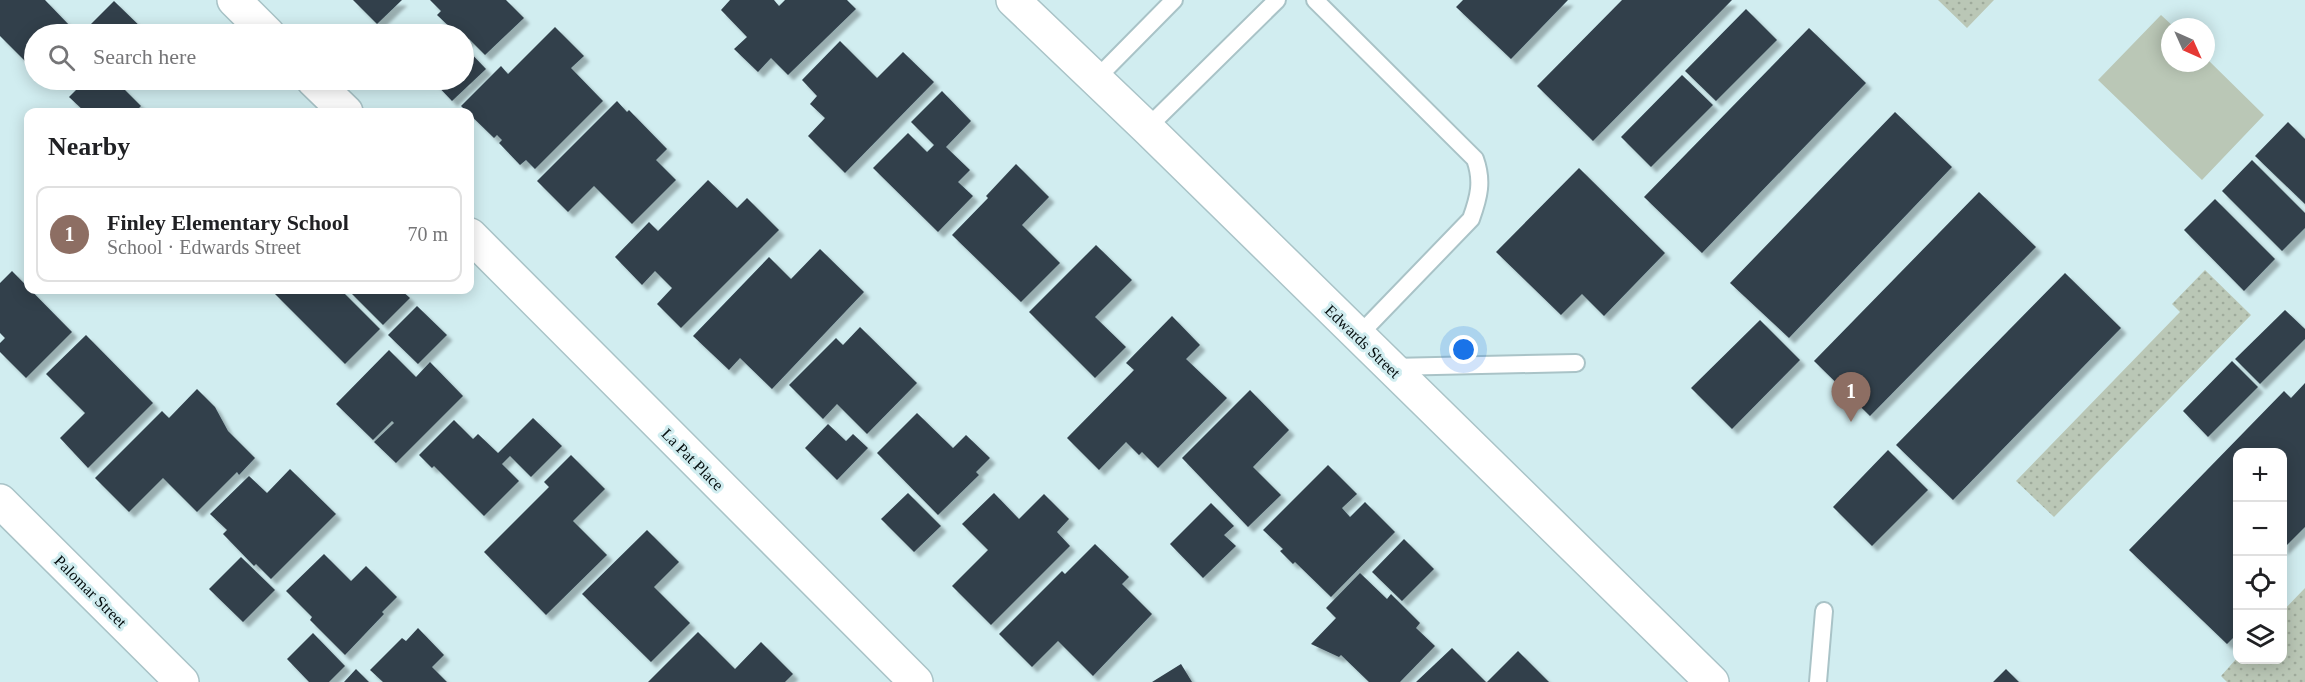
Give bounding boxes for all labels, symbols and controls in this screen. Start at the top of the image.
north arrow [2161,18,2215,72]
search box [24,24,474,90]
icon: search [45,41,78,74]
text: Search here [93,44,196,69]
text: Nearby [48,132,130,161]
text: Finley Elementary School [107,210,349,235]
text: 1 [65,223,75,245]
text: 70 m [407,223,448,245]
text: School · Edwards Street [107,236,301,258]
street label: Edwards Street [1322,301,1404,382]
your location [1449,335,1478,364]
pin: 1 [1832,372,1870,422]
street label: La Pat Place [658,425,727,494]
map controls [2233,448,2287,664]
button: + [2233,448,2287,502]
button: − [2233,502,2287,556]
street label: Palomar Street [51,552,131,631]
button: locate [2233,556,2287,610]
button: layers [2233,610,2287,664]

